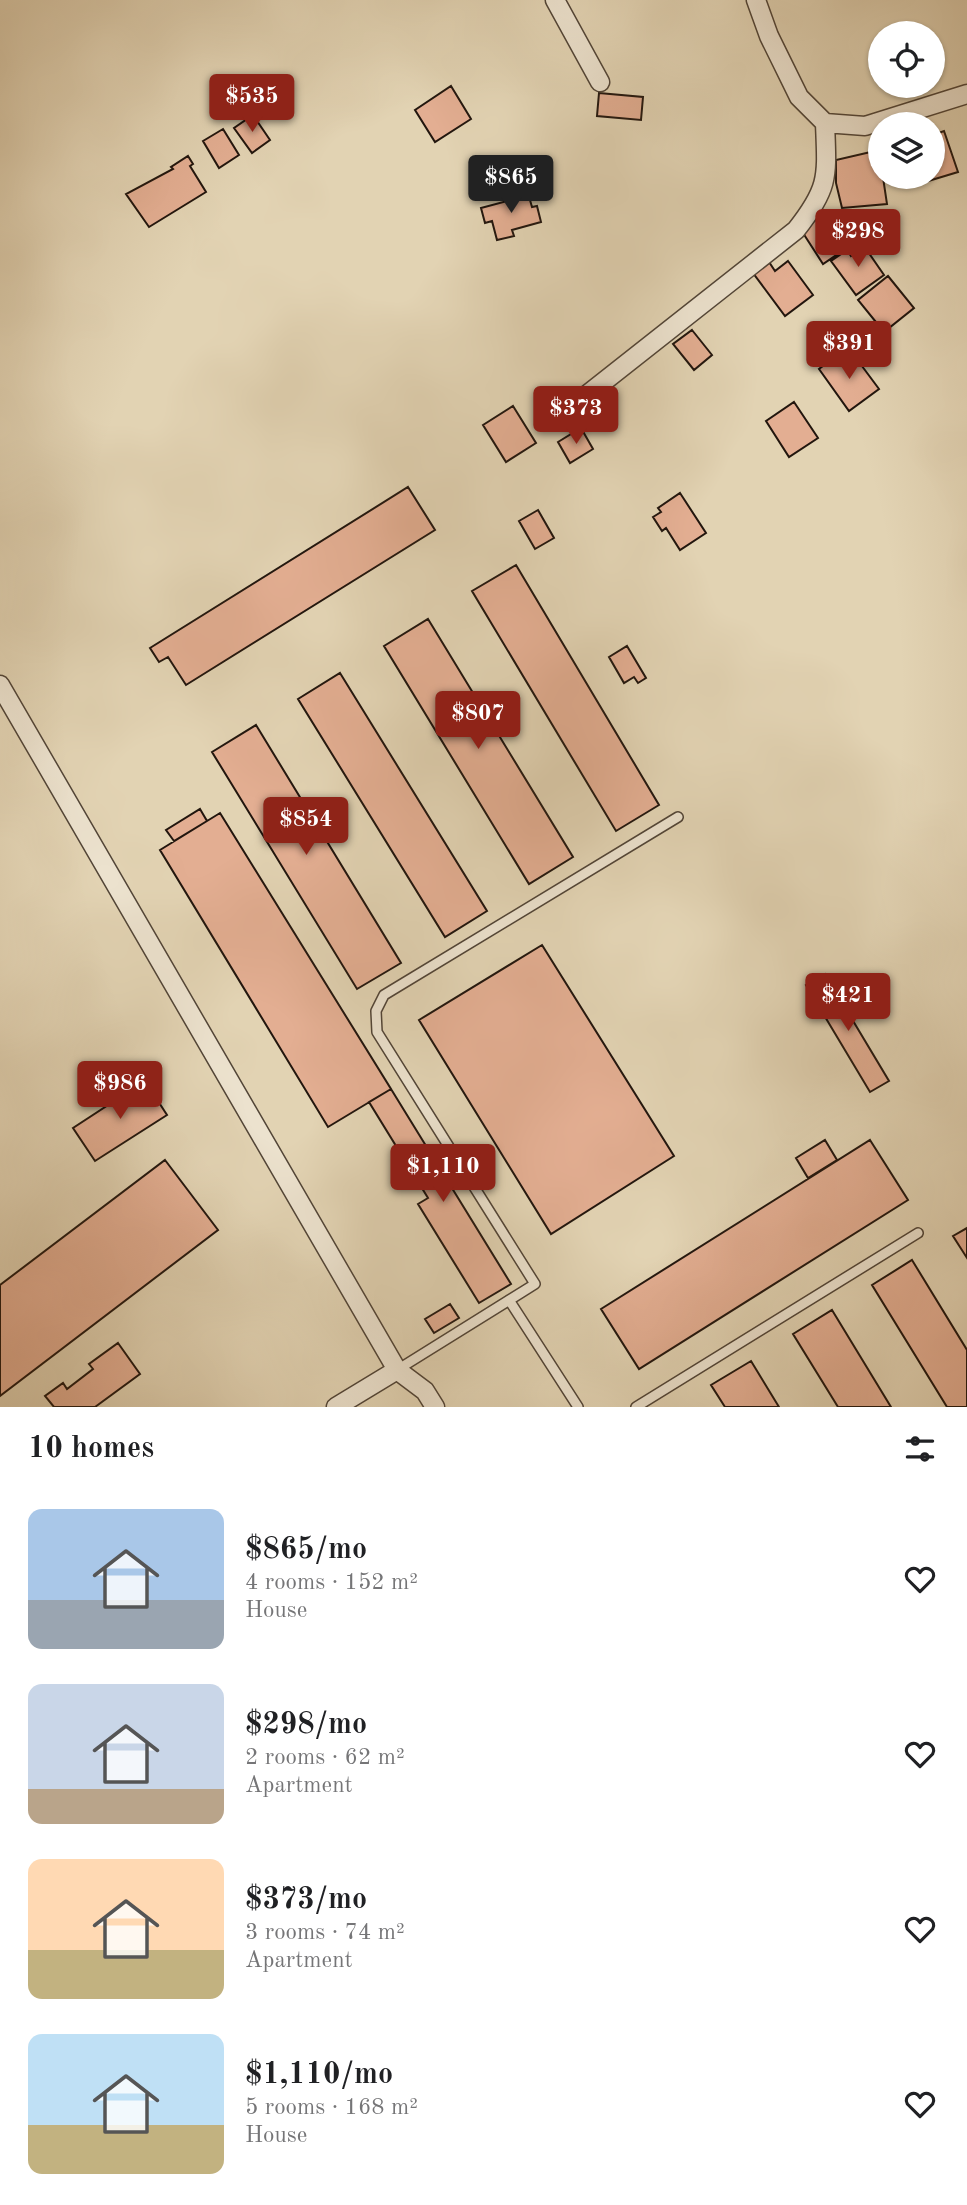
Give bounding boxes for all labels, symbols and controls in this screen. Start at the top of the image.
map controls [868,21,945,189]
button: locate [868,21,945,98]
pin: $535 [211,74,293,134]
text: $535 [225,85,279,108]
button: layers [868,112,945,189]
pin: $865 [470,156,552,215]
text: $865 [484,166,538,189]
pin: $298 [817,210,899,269]
text: $298 [831,220,885,243]
pin: $391 [808,322,890,381]
text: $391 [822,332,876,355]
pin: $373 [535,386,617,446]
text: $373 [549,397,603,420]
pin: $807 [437,692,519,751]
text: $807 [451,702,505,725]
pin: $854 [265,798,347,857]
text: $854 [279,808,333,831]
pin: $421 [807,974,889,1033]
text: $421 [821,984,875,1007]
pin: $986 [79,1062,161,1121]
text: $986 [93,1072,147,1095]
pin: $1,110 [386,1144,500,1204]
text: $1,110 [406,1155,480,1178]
icon: filters [901,1430,939,1468]
text: 10 homes [28,1434,154,1464]
text: $865/mo [245,1535,367,1565]
icon: home [84,1537,168,1621]
icon: heart [901,1560,939,1598]
text: 4 rooms · 152 m² [245,1571,418,1594]
text: House [245,1599,307,1622]
text: $298/mo [245,1710,367,1740]
icon: home [84,1712,168,1796]
icon: heart [901,1735,939,1773]
text: 2 rooms · 62 m² [245,1746,405,1769]
text: Apartment [245,1774,353,1797]
text: $373/mo [245,1885,367,1915]
icon: home [84,1887,168,1971]
icon: heart [901,1910,939,1948]
text: 3 rooms · 74 m² [245,1921,405,1944]
text: Apartment [245,1949,353,1972]
text: $1,110/mo [245,2060,393,2090]
icon: home [84,2062,168,2146]
icon: heart [901,2085,939,2123]
text: 5 rooms · 168 m² [245,2096,418,2119]
text: House [245,2124,307,2147]

